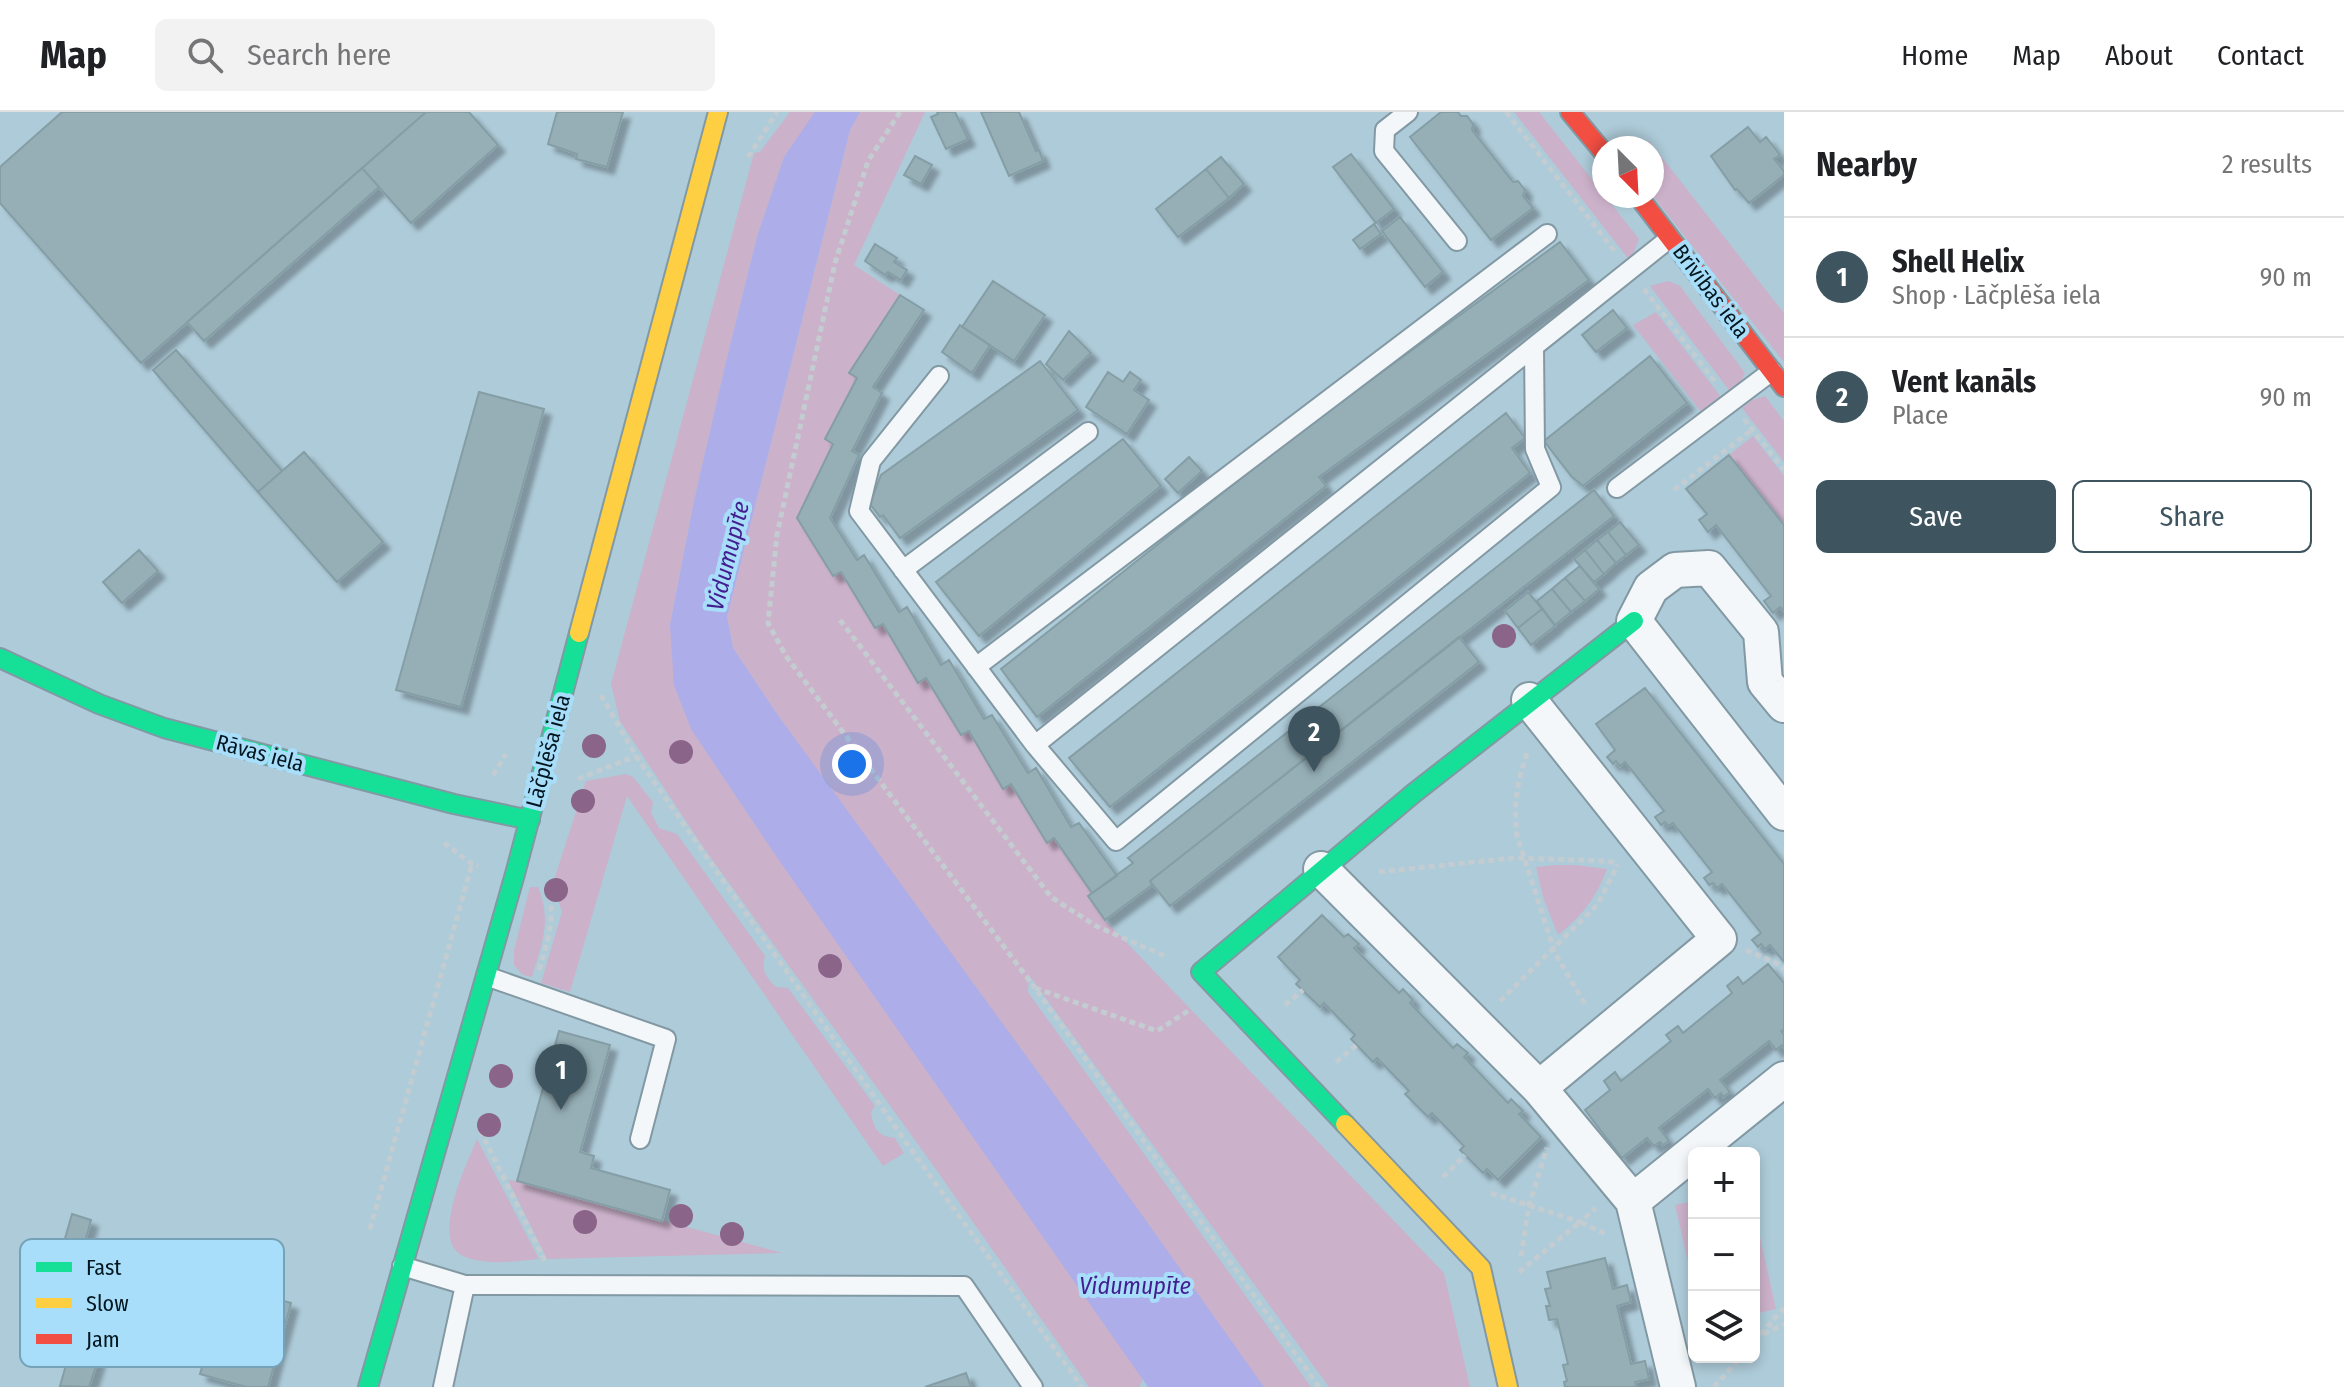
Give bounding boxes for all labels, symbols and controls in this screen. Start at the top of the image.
search box [155,19,715,91]
text: Map [40,32,107,78]
icon: search [183,33,227,77]
text: Search here [247,37,391,73]
text: Home [1901,39,1968,72]
text: Map [2012,39,2061,72]
text: About [2105,39,2173,72]
text: Contact [2217,39,2304,72]
north arrow [1592,136,1664,208]
text: Nearby [1816,144,1917,185]
text: 2 results [2222,149,2312,180]
street label: Brīvības iela [1667,239,1755,343]
text: Shell Helix [1892,244,2024,280]
text: 1 [1837,262,1848,293]
text: 90 m [2260,262,2312,293]
text: Shop · Lāčplēša iela [1892,280,2101,311]
text: Vent kanāls [1892,364,2036,400]
text: 2 [1836,382,1848,413]
text: 90 m [2260,382,2312,413]
text: Place [1892,400,1948,431]
button: Save [1816,480,2056,553]
button: Share [2072,480,2312,553]
water label: Vidumupīte [701,499,755,613]
street label: Lāčplēša iela [520,691,576,811]
pin: 2 [1288,706,1340,772]
street label: Rāvas iela [213,728,307,778]
your location [832,744,872,784]
pin: 1 [535,1044,587,1110]
map controls [1688,1147,1760,1363]
button: + [1688,1147,1760,1219]
button: − [1688,1219,1760,1291]
legend [20,1239,284,1367]
text: Fast [86,1254,122,1281]
water label: Vidumupīte [1079,1272,1191,1300]
text: Slow [86,1290,129,1317]
button: layers [1688,1291,1760,1363]
text: Jam [86,1326,120,1353]

